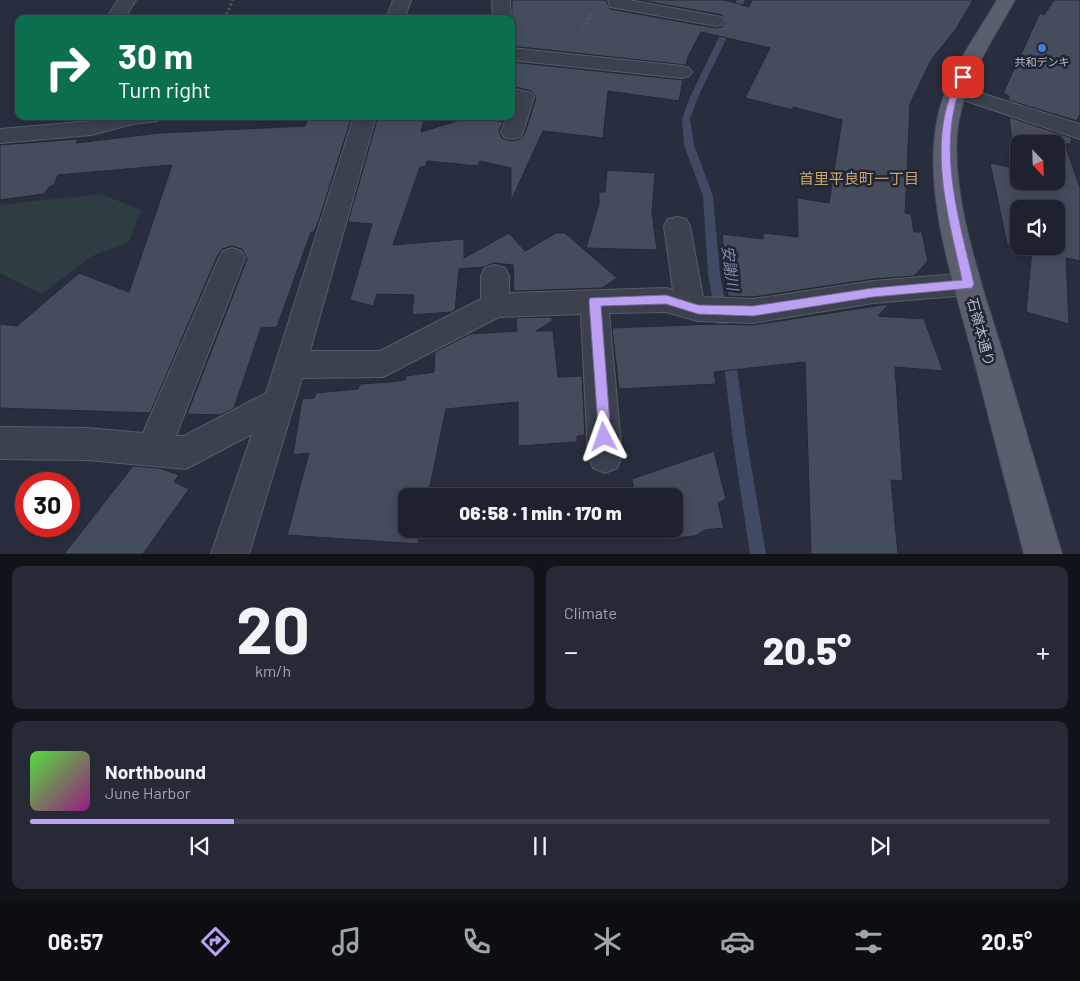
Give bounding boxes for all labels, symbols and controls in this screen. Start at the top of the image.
text: 30 m [118,34,193,76]
icon: right [35,35,100,100]
marker: 共和デンキ [1036,42,1048,54]
place label: 共和デンキ [1015,55,1070,68]
pin [942,56,984,98]
icon: arrive [949,63,977,91]
text: Turn right [118,76,211,102]
north arrow [1010,135,1065,190]
map controls [1010,135,1065,255]
district label: 首里平良町一丁目 [799,169,919,187]
button: sound [1010,200,1065,255]
water label: 安謝川 [719,244,743,293]
street label: 石嶺本通り [964,296,999,368]
position arrow [577,410,629,462]
speed limit sign: 30 [15,472,80,537]
text: 06:58 · 1 min · 170 m [459,501,622,524]
text: 20 [236,589,310,667]
text: Climate [564,603,617,622]
text: 20.5° [763,627,851,673]
text: − [564,634,578,668]
text: + [1036,634,1050,668]
text: km/h [255,661,291,680]
text: Northbound [105,760,206,783]
text: June Harbor [105,783,191,802]
icon: previous [186,832,214,860]
icon: pause [526,832,554,860]
icon: next [866,832,894,860]
icon: directions [198,924,233,959]
icon: music [329,924,364,959]
icon: phone [459,924,494,959]
icon: climate [590,924,625,959]
icon: car [720,924,755,959]
icon: filters [851,924,886,959]
text: 06:57 [48,928,103,954]
text: 20.5° [981,928,1032,954]

